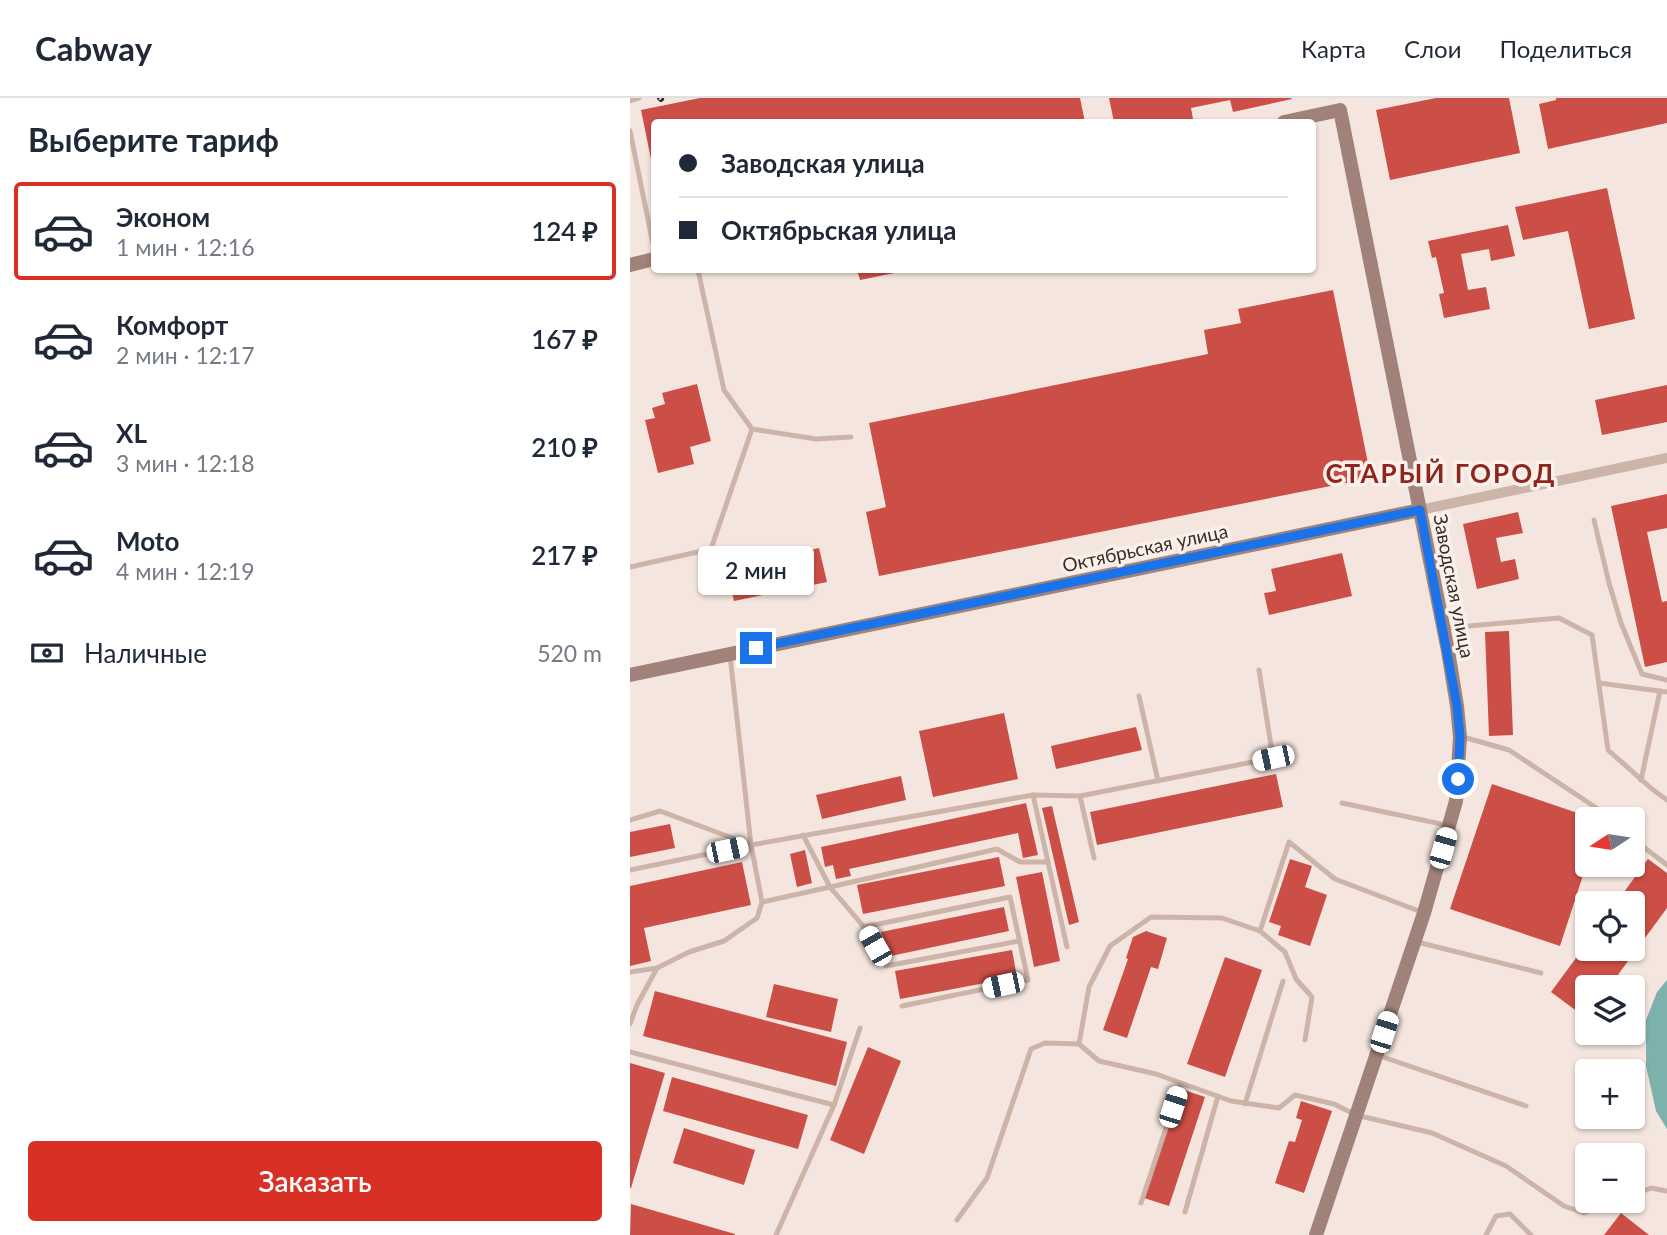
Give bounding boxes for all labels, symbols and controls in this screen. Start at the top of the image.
text: Cabway [35,28,152,68]
text: Карта [1301,34,1366,63]
text: Слои [1404,34,1461,63]
text: Поделиться [1499,34,1632,63]
text: Выберите тариф [28,120,279,159]
text: Заводская улица [721,147,925,179]
icon: car [32,200,95,263]
text: Эконом [116,201,210,233]
text: Октябрьская улица [721,214,957,246]
text: 124 ₽ [531,215,598,247]
text: 1 мин · 12:16 [116,233,255,261]
icon: car [32,308,95,371]
text: Комфорт [116,309,228,341]
text: 167 ₽ [531,323,598,355]
text: 2 мин · 12:17 [116,341,255,369]
icon: car [32,416,95,479]
text: XL [116,417,147,449]
text: 210 ₽ [531,431,598,463]
text: 3 мин · 12:18 [116,449,255,477]
district label: СТАРЫЙ ГОРОД [1325,457,1557,489]
street label: Заводская улица [1429,512,1480,660]
street label: Октябрьская улица [1060,519,1230,576]
icon: car [32,524,95,587]
text: Moto [116,525,179,557]
text: 217 ₽ [531,539,598,571]
callout: 2 мин [698,546,814,596]
text: 2 мин [725,556,787,584]
text: 4 мин · 12:19 [116,557,255,585]
route end [740,632,772,664]
icon: cash [28,634,66,672]
text: Наличные [84,637,207,669]
text: 520 m [537,639,602,667]
car [1251,743,1296,773]
route start [1442,763,1474,795]
north arrow [1575,807,1645,877]
map controls [1575,807,1645,1213]
car [1428,825,1459,871]
car [705,835,750,865]
button: locate [1575,891,1645,961]
car [856,923,895,969]
car [981,970,1026,1000]
button: layers [1575,975,1645,1045]
car [1368,1009,1401,1055]
button: + [1575,1059,1645,1129]
car [1157,1084,1190,1130]
button: Заказать [28,1141,602,1221]
button: − [1575,1143,1645,1213]

